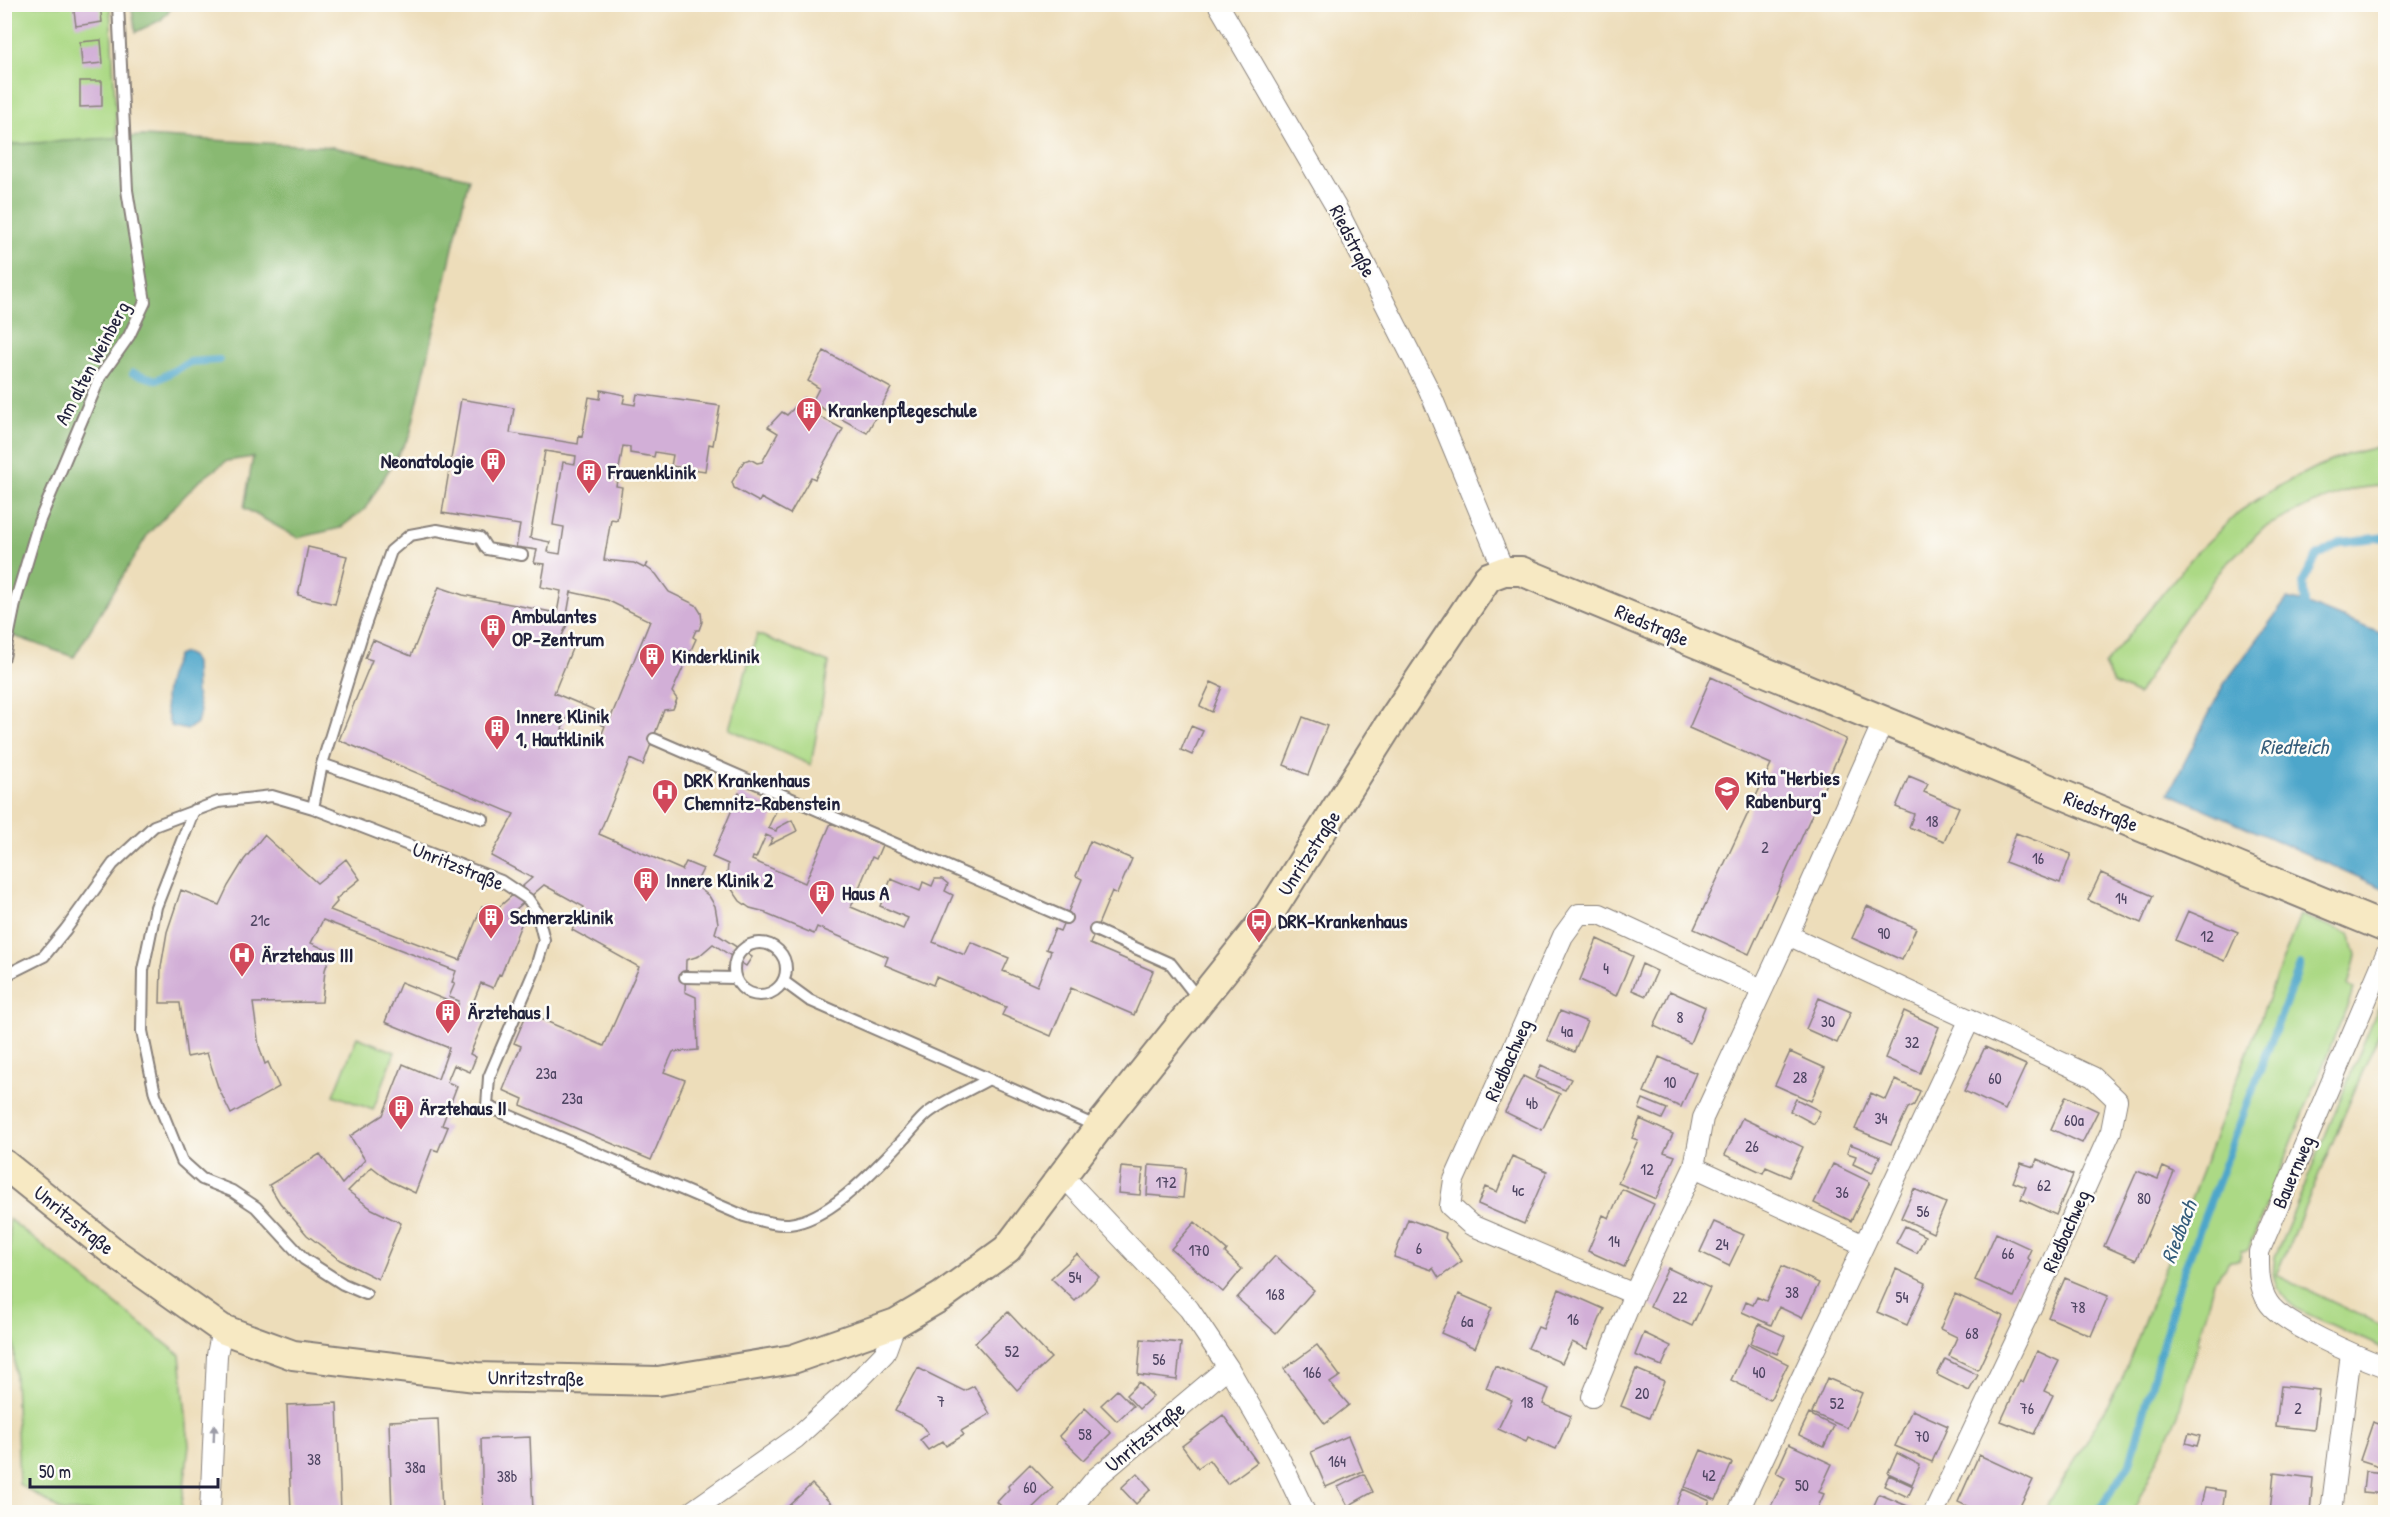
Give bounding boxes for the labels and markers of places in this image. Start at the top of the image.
building icon: Krankenpflegeschule [794,395,824,433]
place label: Krankenpflegeschule [828,396,977,424]
building icon: Neonatologie [478,446,508,484]
place label: Neonatologie [381,447,474,475]
building icon: Frauenklinik [574,457,604,495]
place label: Frauenklinik [607,458,697,485]
place label: Ambulantes OP-Zentrum [512,602,605,652]
building icon: Ambulantes OP-Zentrum [478,612,508,650]
building icon: Kinderklinik [637,641,667,679]
place label: Kinderklinik [672,642,760,669]
place label: Innere Klinik 1, Hautklinik [516,702,610,752]
building icon: Innere Klinik 1, Hautklinik [482,713,512,751]
place label: Kita "Herbies Rabenburg" [1746,764,1840,815]
place label: DRK Krankenhaus Chemnitz-Rabenstein [684,766,840,816]
school or university icon: Kita "Herbies Rabenburg" [1712,774,1742,812]
hospital icon: DRK Krankenhaus Chemnitz-Rabenstein [650,777,680,815]
building icon: Innere Klinik 2 [631,865,661,903]
place label: Innere Klinik 2 [666,866,774,893]
building icon: Haus A [807,878,837,916]
place label: Haus A [842,879,890,906]
building icon: Schmerzklinik [476,902,506,940]
place label: Schmerzklinik [510,903,614,930]
bus stop icon: DRK-Krankenhaus [1244,906,1274,944]
place label: DRK-Krankenhaus [1278,907,1408,934]
hospital icon: Ärztehaus III [227,940,257,978]
place label: Ärztehaus III [262,941,354,968]
building icon: Ärztehaus I [433,997,463,1035]
place label: Ärztehaus I [468,998,550,1025]
building icon: Ärztehaus II [386,1093,416,1131]
place label: Ärztehaus II [420,1094,507,1121]

